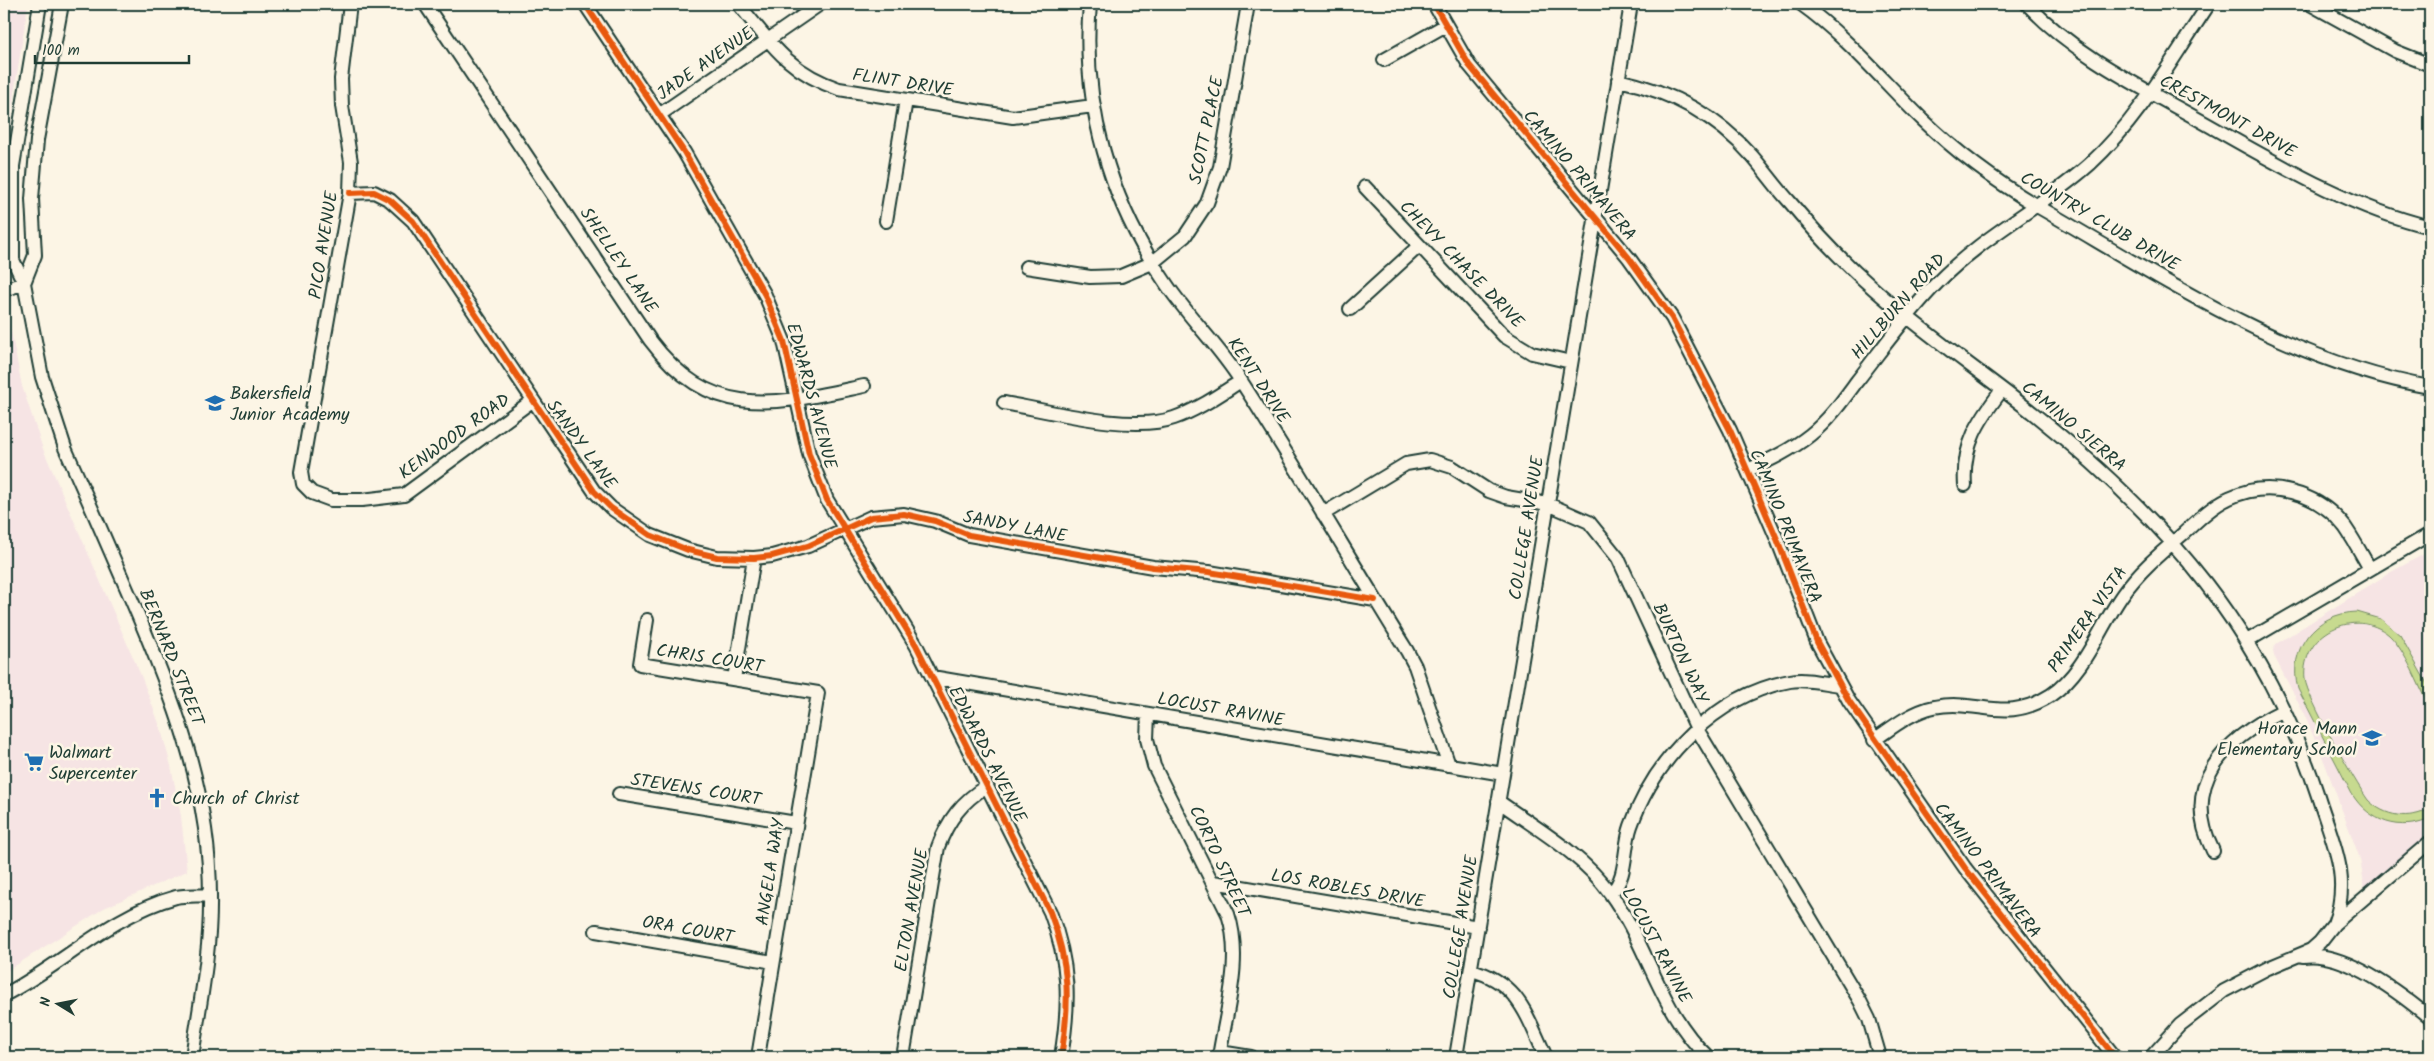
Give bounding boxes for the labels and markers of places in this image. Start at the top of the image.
place label: Bakersfield Junior Academy [230,380,350,430]
school or university icon: Bakersfield Junior Academy [204,392,226,414]
place label: Horace Mann Elementary School [2217,715,2358,765]
school or university icon: Horace Mann Elementary School [2361,727,2383,749]
place label: Walmart Supercenter [49,739,138,789]
supermarket icon: Walmart Supercenter [23,751,45,773]
place label: Church of Christ [172,785,300,814]
church icon: Church of Christ [146,787,168,809]

